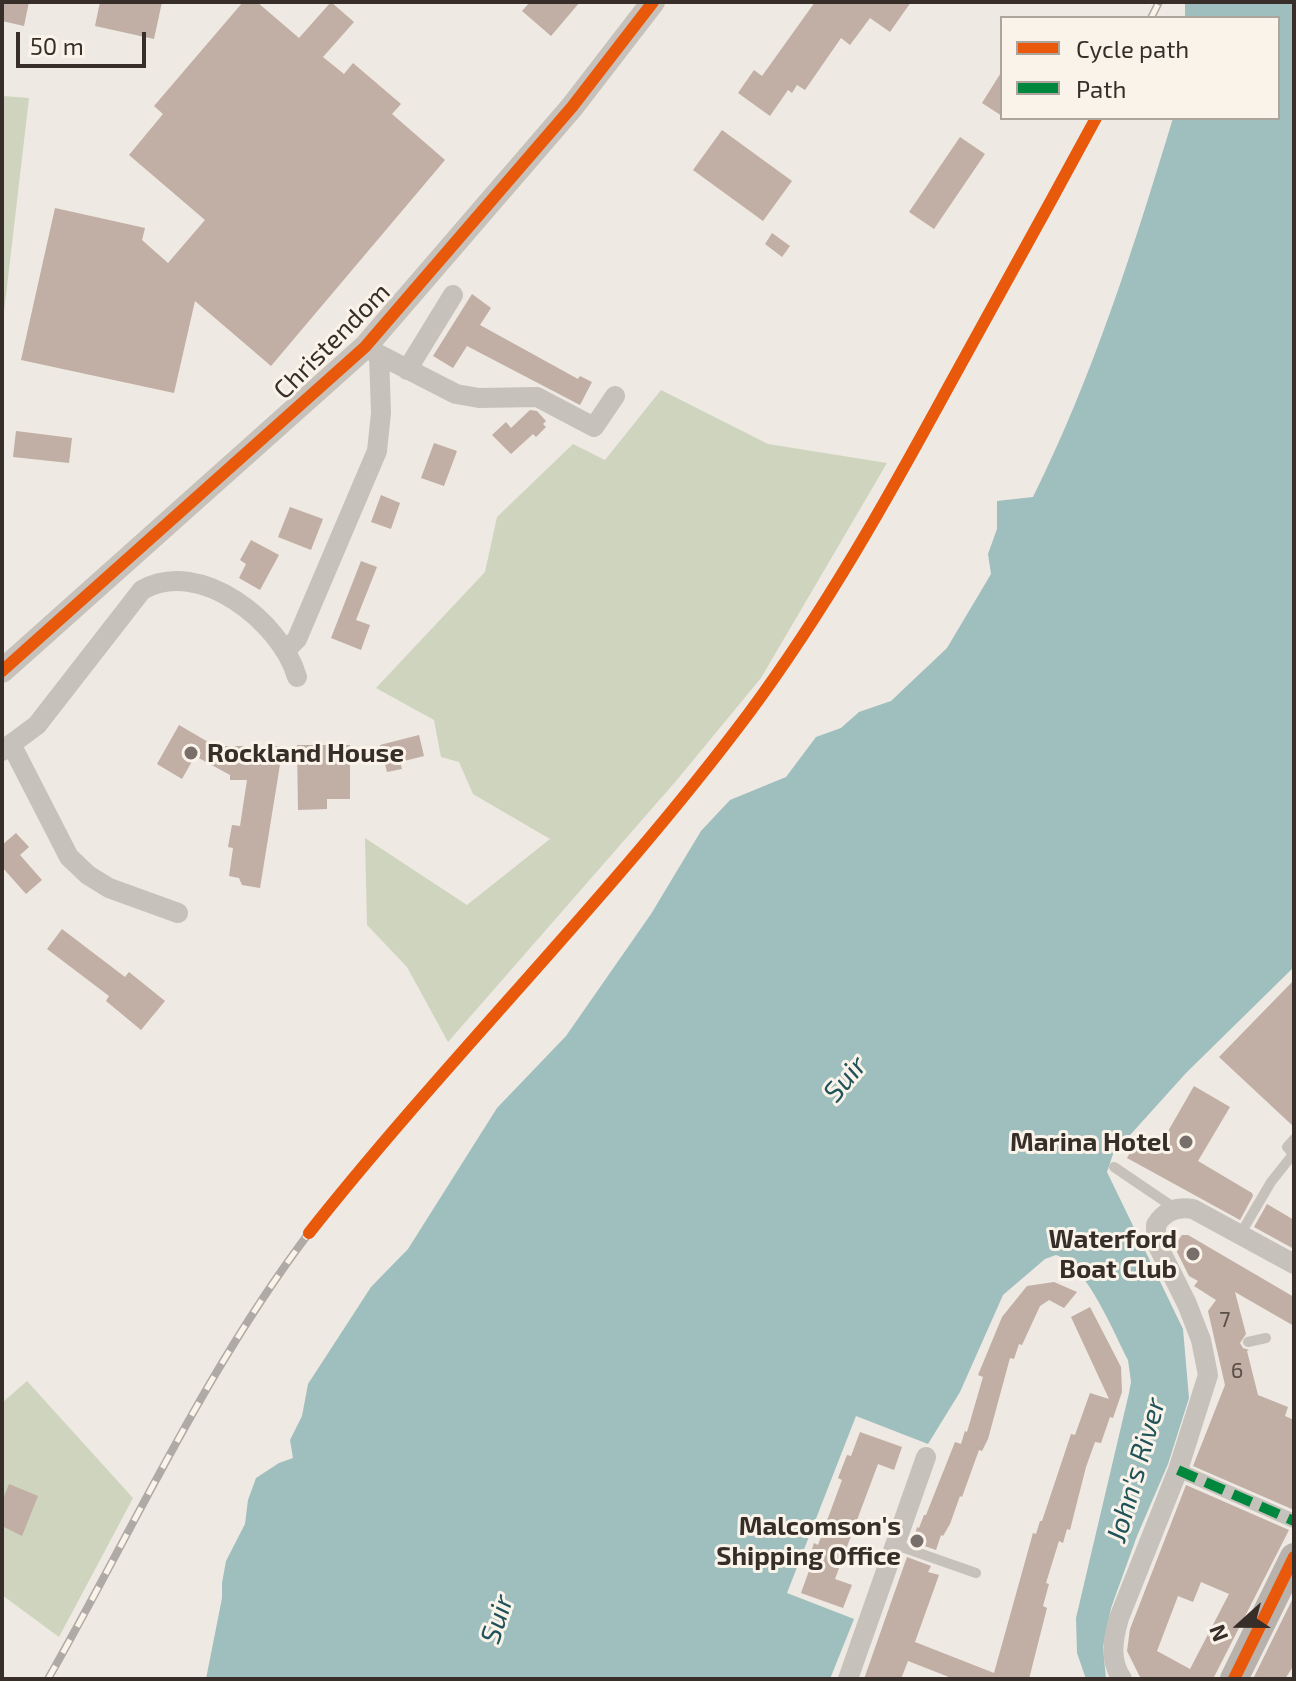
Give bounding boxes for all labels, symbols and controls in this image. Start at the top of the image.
scale bar [20,16,150,66]
legend [1000,16,1280,120]
text: 50 m [30,31,84,60]
text: Cycle path [1076,34,1189,63]
text: Path [1076,74,1126,103]
street label: Christendom [267,276,397,406]
place label: Rockland House [207,737,404,769]
marker: Rockland House [182,744,200,762]
water label: Suir [816,1049,874,1109]
place label: Marina Hotel [1010,1126,1170,1158]
marker: Marina Hotel [1177,1133,1195,1151]
place label: Waterford Boat Club [1049,1223,1177,1284]
marker: Waterford Boat Club [1184,1245,1202,1263]
house number: 7 [1219,1307,1231,1333]
house number: 6 [1231,1358,1243,1384]
water label: John's River [1099,1394,1173,1546]
place label: Malcomson's Shipping Office [716,1510,901,1572]
marker: Malcomson's Shipping Office [908,1532,926,1550]
north arrow [1200,1585,1280,1665]
water label: Suir [473,1590,521,1648]
text: N [1203,1622,1233,1646]

